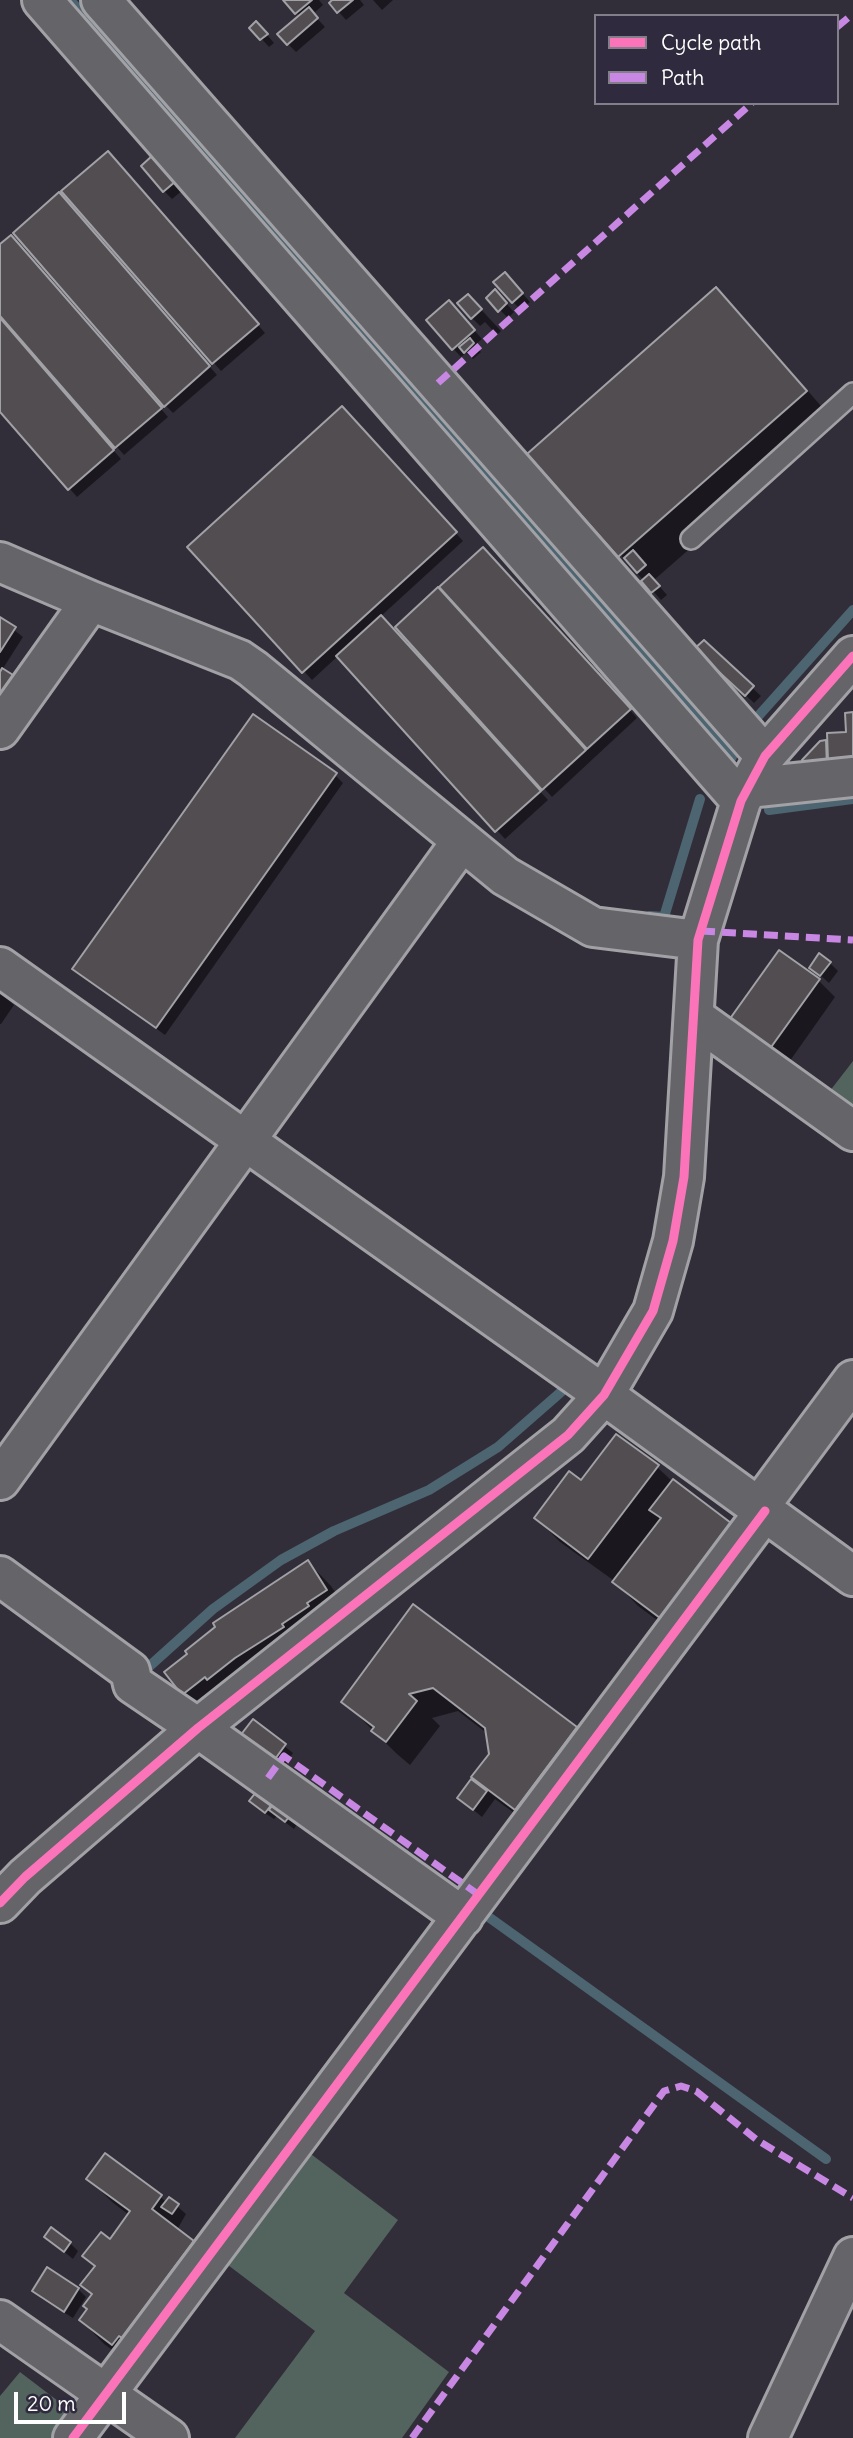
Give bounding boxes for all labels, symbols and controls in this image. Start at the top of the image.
legend [594,14,839,105]
text: Cycle path [661,29,761,56]
text: Path [661,64,704,91]
scale bar [18,2378,130,2422]
text: 20 m [27,2390,76,2417]

